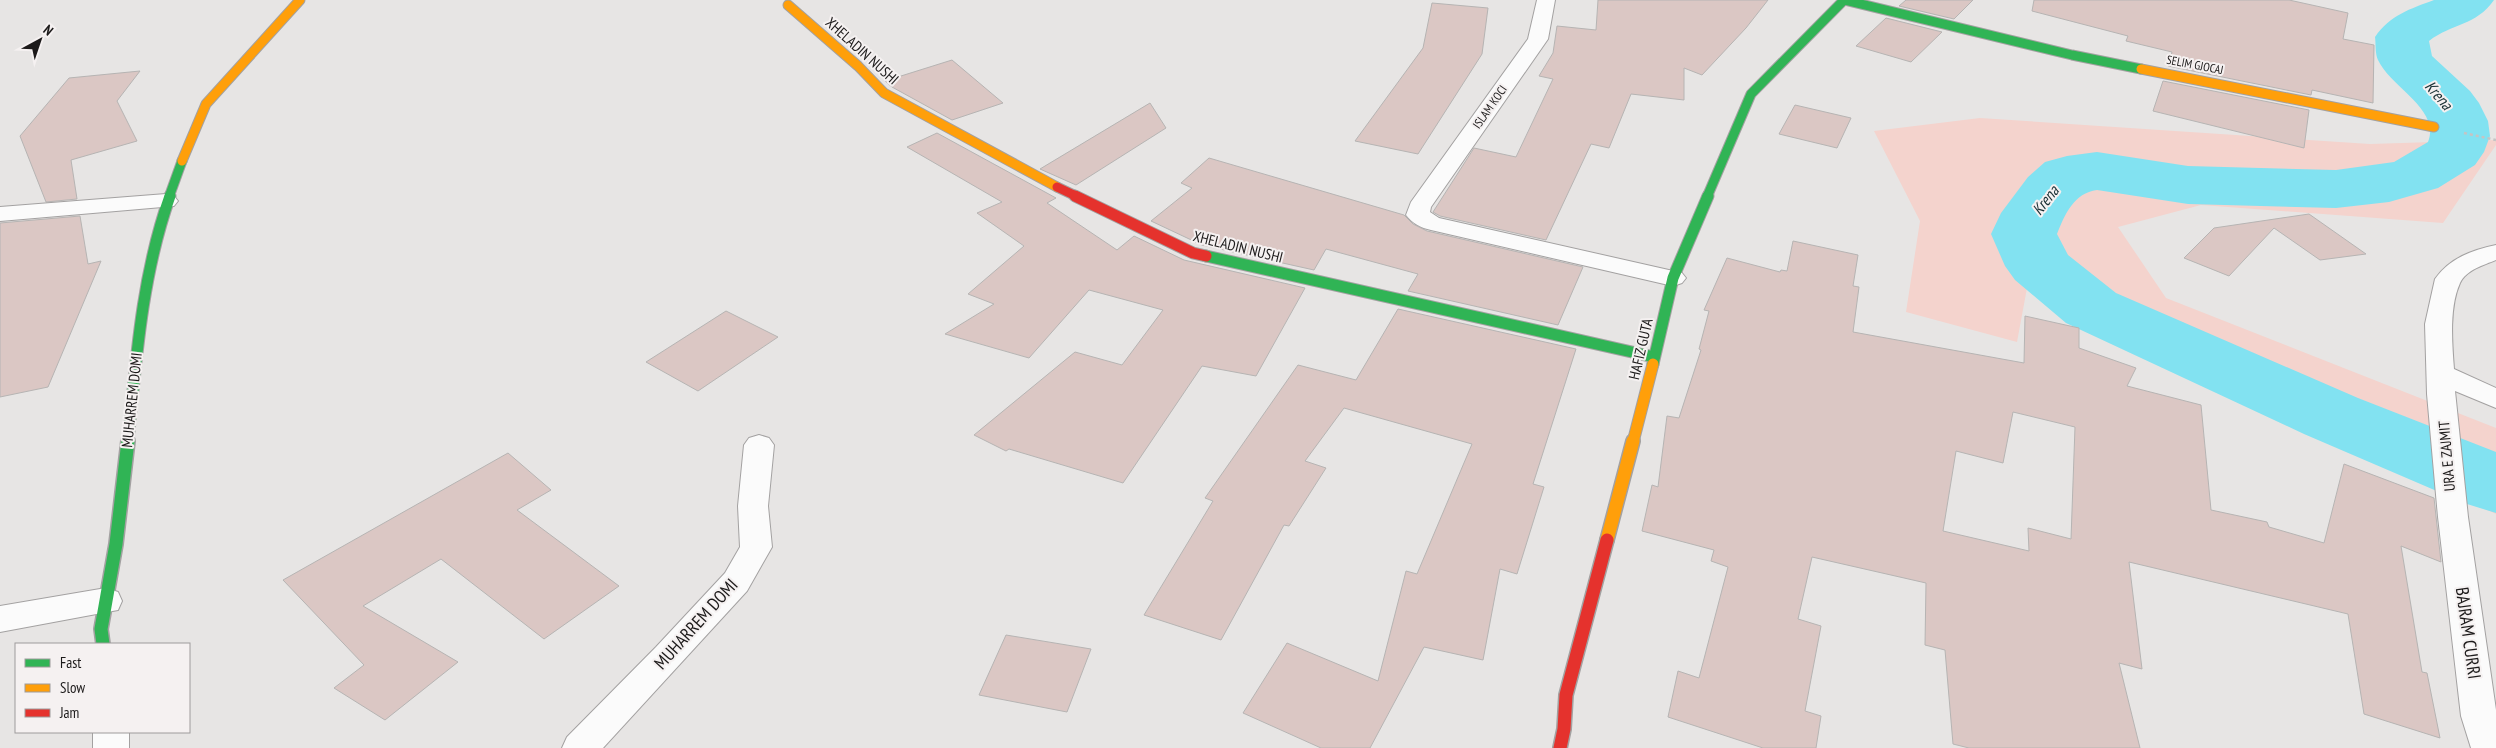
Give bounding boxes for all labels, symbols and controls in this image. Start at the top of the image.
street label: XHELADIN NUSHI [822,13,903,88]
north arrow [15,15,65,65]
text: N [40,21,57,39]
street label: SELIM GJOCAJ [2165,52,2225,77]
water label: Krena [2421,76,2458,115]
street label: ISLAM KOCI [1469,82,1510,131]
water label: Krena [2027,180,2064,219]
street label: XHELADIN NUSHI [1191,226,1285,267]
street label: HAFIZ GUTA [1624,316,1657,381]
street label: MUHARREM DOMI [117,352,146,448]
street label: URA E ZAJMIT [2434,420,2459,492]
street label: MUHARREM DOMI [649,574,742,674]
street label: BAJRAM CURRI [2451,586,2486,680]
legend [15,643,190,733]
text: Fast [60,653,81,672]
text: Slow [60,678,85,697]
text: Jam [59,703,79,722]

